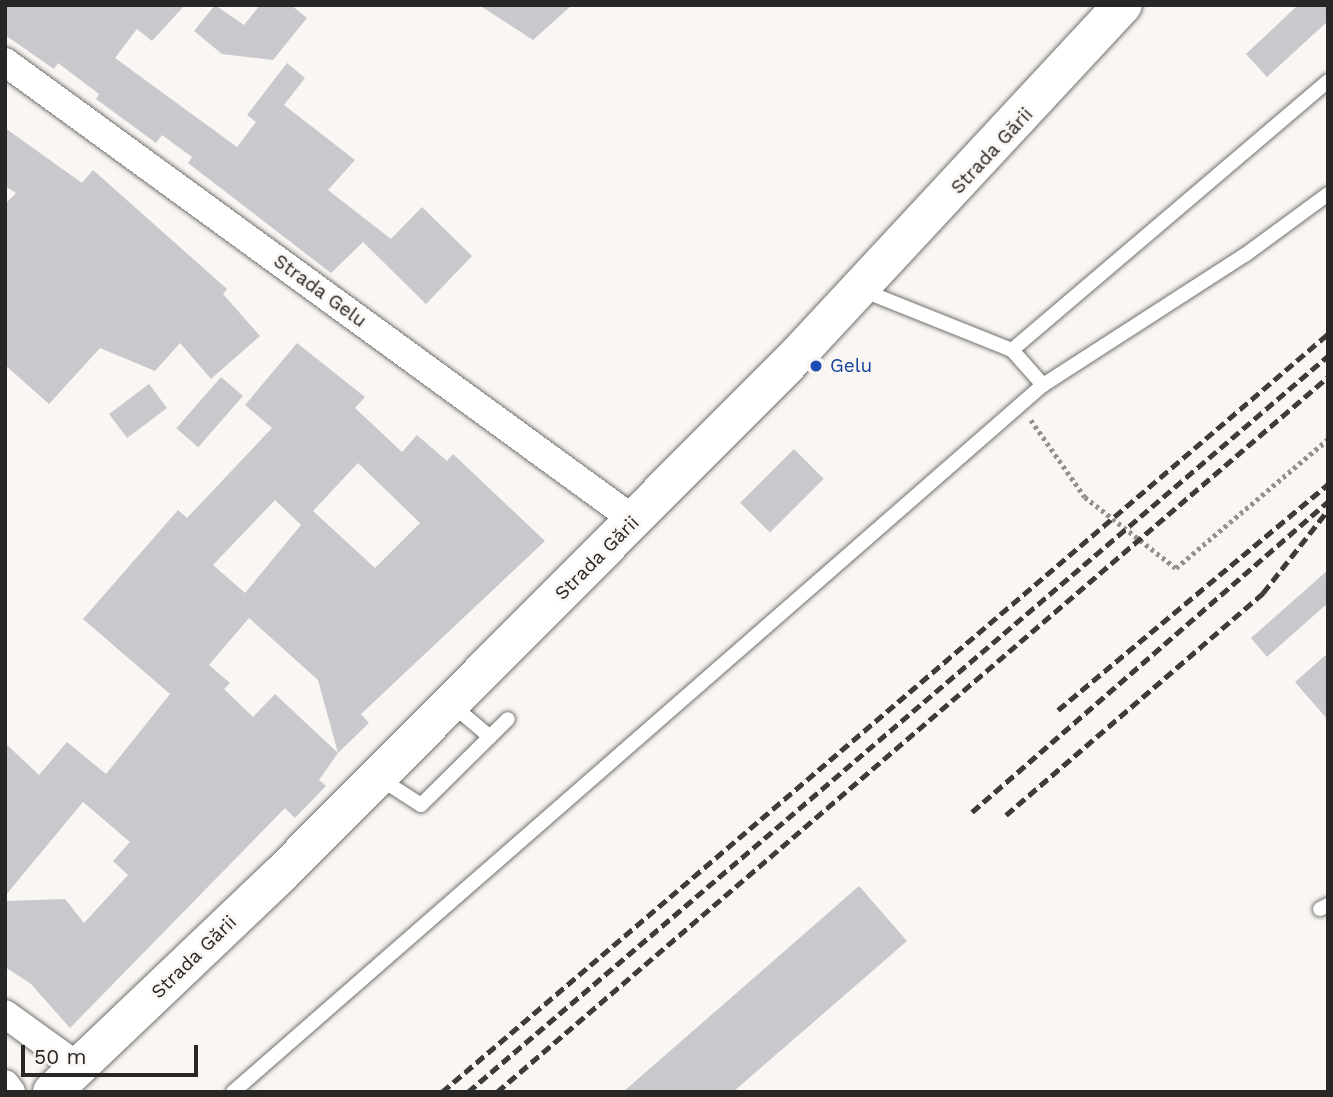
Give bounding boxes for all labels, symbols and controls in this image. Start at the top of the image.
street label: Strada Gării [946,103,1038,199]
street label: Strada Gelu [269,250,371,332]
place label: Gelu [830,355,872,377]
marker: Gelu [808,358,824,374]
street label: Strada Gării [550,511,644,605]
street label: Strada Gării [147,911,241,1003]
scale bar [24,1030,201,1074]
text: 50 m [34,1044,86,1069]

